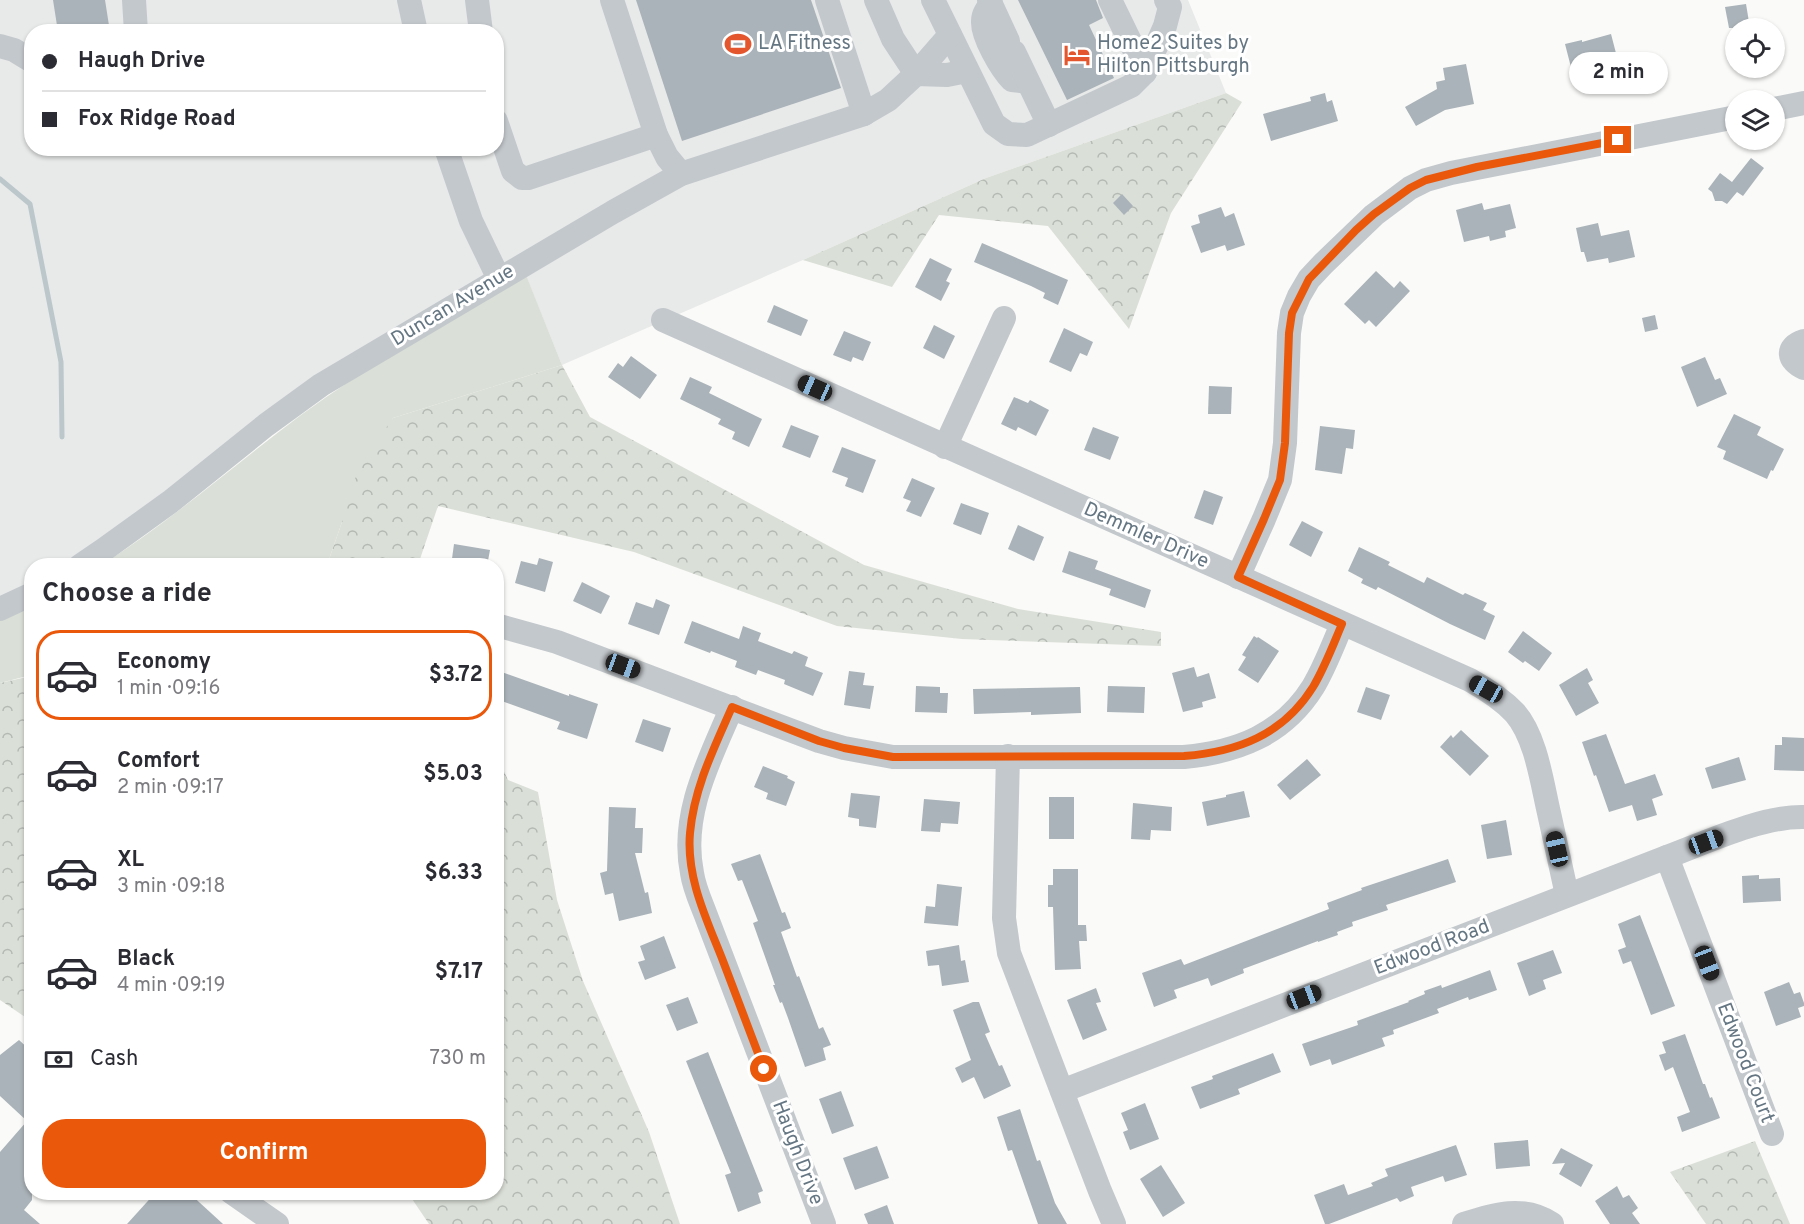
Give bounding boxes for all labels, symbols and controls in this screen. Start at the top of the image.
map controls [1725,18,1785,150]
button: locate [1725,18,1785,78]
sports icon: LA Fitness [723,29,753,59]
place label: LA Fitness [758,31,851,57]
place label: Home2 Suites by Hilton Pittsburgh [1097,31,1250,80]
hotel icon: Home2 Suites by Hilton Pittsburgh [1062,40,1092,70]
text: Haugh Drive [78,48,205,75]
callout: 2 min [1568,53,1668,95]
text: 2 min [1592,60,1645,86]
button: layers [1725,90,1785,150]
text: Fox Ridge Road [78,106,236,133]
route end [1604,126,1631,153]
street label: Duncan Avenue [387,259,519,353]
car [795,372,835,404]
street label: Demmler Drive [1079,497,1213,575]
text: Choose a ride [42,577,212,611]
icon: car [45,648,99,702]
text: Economy [117,649,211,676]
car [603,651,643,681]
text: $3.72 [429,662,483,689]
car [1466,672,1506,706]
text: 1 min · 09:16 [117,676,221,702]
icon: car [45,747,99,801]
text: Comfort [117,748,200,775]
text: $5.03 [423,761,483,788]
text: 2 min · 09:17 [117,775,224,801]
car [1686,827,1726,857]
car [1544,829,1570,869]
icon: car [45,846,99,900]
text: XL [117,847,144,874]
text: $6.33 [424,860,483,887]
text: 3 min · 09:18 [117,874,225,900]
street label: Edwood Road [1370,914,1494,982]
car [1692,943,1722,983]
icon: car [45,945,99,999]
text: Black [117,946,175,973]
text: $7.17 [435,959,483,986]
text: 4 min · 09:19 [117,973,225,999]
car [1284,982,1324,1012]
street label: Edwood Court [1710,999,1780,1127]
icon: cash [42,1043,75,1076]
text: Cash [90,1046,139,1073]
text: 730 m [430,1046,486,1072]
route start [750,1055,777,1082]
street label: Haugh Drive [765,1097,829,1209]
button: Confirm [42,1119,486,1188]

